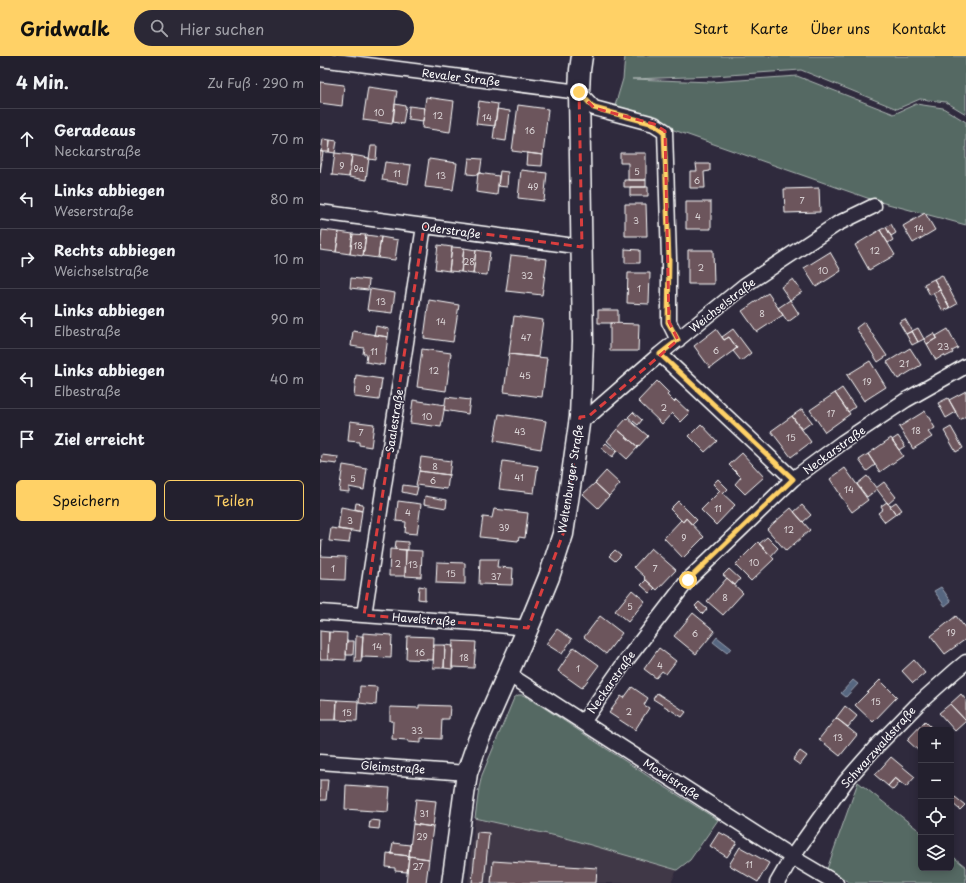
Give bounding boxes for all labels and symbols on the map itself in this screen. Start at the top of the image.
street label: Revaler Straße [421,64,501,90]
route end [570,83,588,101]
house number: 10 [374,105,385,119]
house number: 12 [433,108,443,122]
house number: 14 [482,110,492,124]
house number: 16 [525,123,535,137]
house number: 9 [339,158,345,172]
house number: 9a [354,161,365,175]
house number: 5 [634,164,640,178]
house number: 11 [393,166,401,180]
house number: 13 [436,168,446,182]
house number: 6 [694,173,700,187]
house number: 49 [527,179,539,193]
house number: 7 [799,193,805,207]
house number: 4 [695,209,701,223]
house number: 3 [633,213,639,227]
street label: Oderstraße [420,217,482,243]
house number: 14 [914,221,924,235]
house number: 18 [353,238,363,252]
house number: 12 [870,243,880,257]
house number: 28 [463,254,475,268]
house number: 2 [698,260,704,274]
house number: 10 [818,263,829,277]
house number: 32 [521,268,533,282]
street label: Weichselstraße [685,274,759,336]
house number: 1 [637,281,641,295]
house number: 13 [376,294,386,308]
house number: 8 [759,306,765,320]
house number: 14 [436,314,446,328]
house number: 47 [521,330,531,344]
house number: 23 [937,339,949,353]
house number: 6 [713,343,719,357]
house number: 11 [370,344,378,358]
house number: 21 [899,356,909,370]
house number: 12 [429,363,439,377]
house number: 45 [519,368,531,382]
house number: 19 [862,374,872,388]
house number: 9 [365,381,371,395]
street label: Saalestraße [381,388,407,454]
house number: 2 [661,400,667,414]
house number: 17 [827,406,836,420]
house number: 10 [422,409,433,423]
street label: Neckarstraße [799,421,869,478]
street label: Weltenburger Straße [553,423,587,535]
house number: 18 [911,423,921,437]
house number: 43 [514,424,526,438]
house number: 7 [358,425,364,439]
house number: 15 [786,430,796,444]
house number: 8 [432,459,438,473]
house number: 41 [514,470,524,484]
house number: 5 [350,471,356,485]
house number: 6 [430,473,436,487]
house number: 14 [844,482,854,496]
house number: 11 [714,501,722,515]
house number: 4 [405,505,411,519]
house number: 3 [347,513,353,527]
house number: 39 [498,520,510,534]
house number: 12 [784,522,794,536]
house number: 9 [681,530,687,544]
house number: 10 [749,555,760,569]
house number: 2 [395,556,401,570]
house number: 13 [408,557,418,571]
house number: 1 [331,561,335,575]
house number: 7 [652,561,658,575]
house number: 15 [446,566,456,580]
house number: 37 [491,569,501,583]
route start [679,571,697,589]
house number: 8 [722,590,728,604]
house number: 5 [627,599,633,613]
street label: Havelstraße [392,608,457,630]
house number: 19 [946,625,956,639]
house number: 6 [692,626,698,640]
house number: 14 [372,639,382,653]
house number: 16 [415,645,425,659]
street label: Neckarstraße [583,647,639,717]
house number: 18 [459,650,469,664]
house number: 4 [657,658,663,672]
house number: 1 [576,661,580,675]
house number: 15 [871,694,881,708]
street label: Schwarzwaldstraße [837,702,920,792]
house number: 2 [626,704,632,718]
house number: 15 [342,705,352,719]
house number: 33 [411,723,423,737]
house number: 13 [833,730,843,744]
street label: Moselstraße [640,754,704,804]
street label: Gleimstraße [360,756,426,778]
house number: 31 [419,806,429,820]
house number: 29 [416,829,428,843]
house number: 11 [745,857,753,871]
house number: 27 [412,859,424,873]

